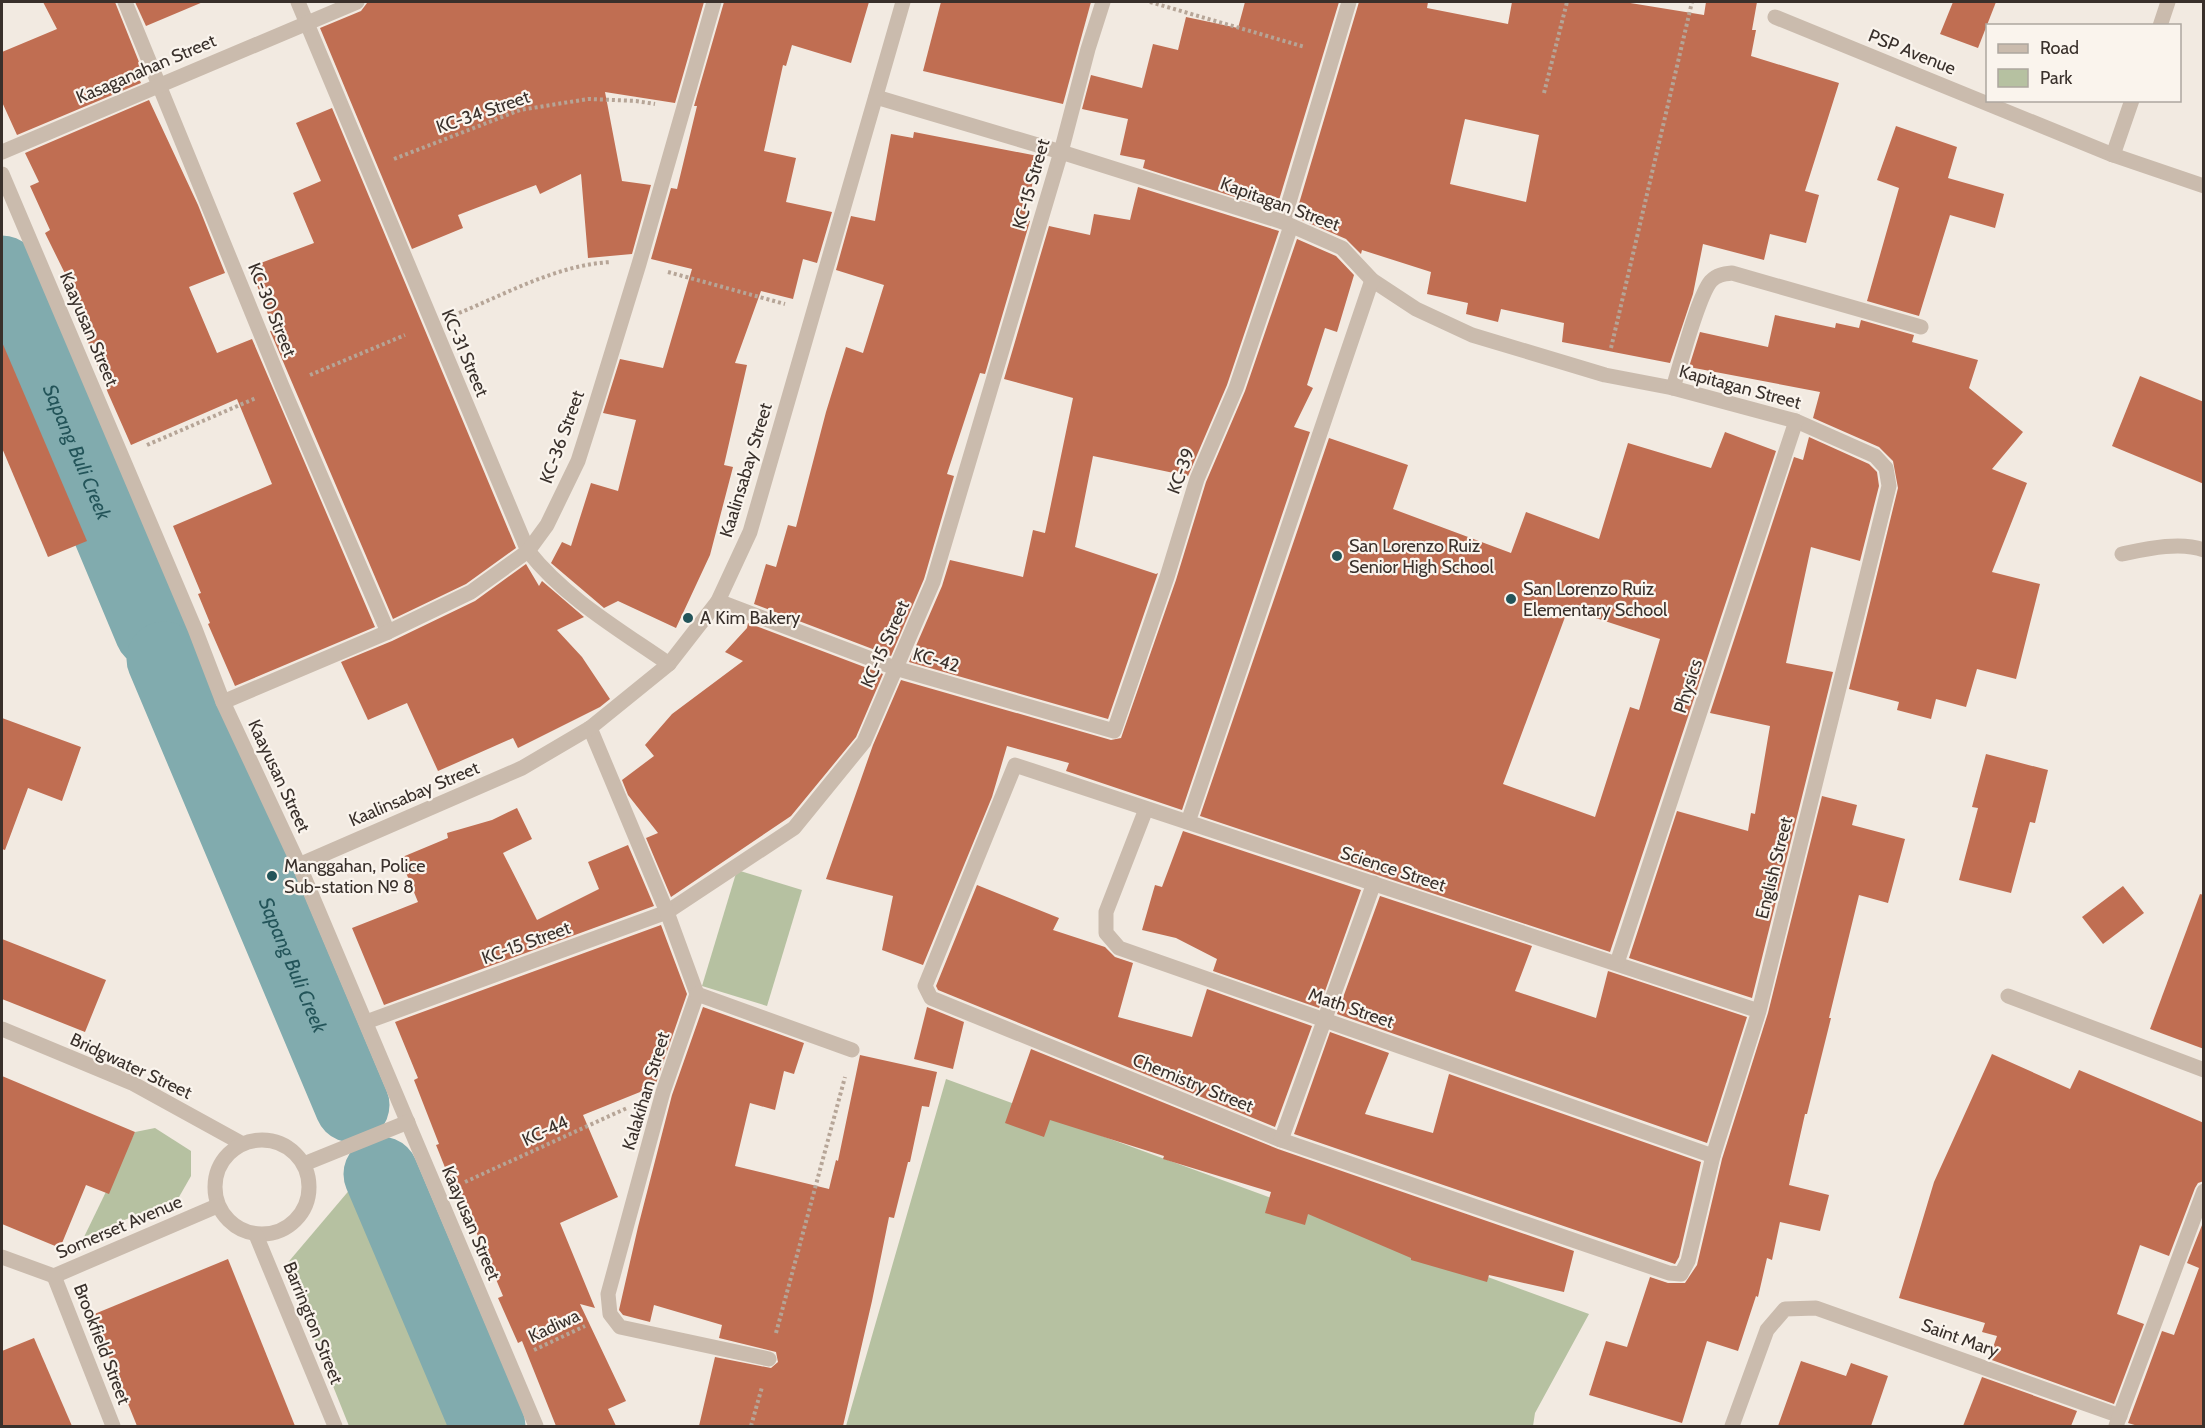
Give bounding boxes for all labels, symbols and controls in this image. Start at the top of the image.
legend [1986,24,2181,102]
street label: PSP Avenue [1865,25,1959,79]
street label: Kasaganahan Street [73,30,219,108]
text: Road [2040,37,2079,59]
text: Park [2040,67,2073,89]
street label: KC-34 Street [433,86,533,138]
street label: KC-15 Street [1008,136,1054,232]
street label: Kapitagan Street [1217,172,1343,236]
street label: KC-30 Street [243,260,301,360]
street label: Kaayusan Street [55,269,123,389]
street label: KC-31 Street [437,306,493,400]
street label: Kapitagan Street [1677,360,1803,414]
water label: Sapang Buli Creek [38,381,117,525]
street label: KC-36 Street [535,387,589,487]
street label: Kaalinsabay Street [715,400,777,540]
street label: KC-39 [1163,445,1199,497]
place label: San Lorenzo Ruiz Senior High School [1349,535,1495,578]
marker: San Lorenzo Ruiz Senior High School [1330,549,1344,563]
place label: San Lorenzo Ruiz Elementary School [1523,578,1668,621]
marker: San Lorenzo Ruiz Elementary School [1504,592,1518,606]
street label: KC-15 Street [856,597,914,691]
place label: A Kim Bakery [700,607,800,629]
marker: A Kim Bakery [681,611,695,625]
street label: KC-42 [910,643,962,677]
street label: Physics [1669,656,1707,716]
street label: Kaayusan Street [243,716,315,836]
street label: Kaalinsabay Street [346,757,482,831]
street label: English Street [1751,815,1797,921]
street label: Science Street [1338,842,1448,896]
place label: Manggahan, Police Sub-station № 8 [284,855,425,898]
marker: Manggahan, Police Sub-station № 8 [265,869,279,883]
water label: Sapang Buli Creek [254,894,333,1038]
street label: KC-15 Street [479,917,573,969]
street label: Math Street [1305,983,1397,1033]
street label: Bridgwater Street [67,1028,195,1104]
street label: Kalakihan Street [618,1029,674,1153]
street label: Chemistry Street [1129,1049,1257,1117]
street label: KC-44 [519,1111,571,1151]
street label: Kaayusan Street [437,1163,505,1283]
street label: Somerset Avenue [53,1191,185,1263]
street label: Barrington Street [278,1259,348,1387]
street label: Brookfield Street [69,1281,135,1407]
street label: Kadiwa [525,1304,584,1347]
street label: Saint Mary [1918,1314,2002,1362]

